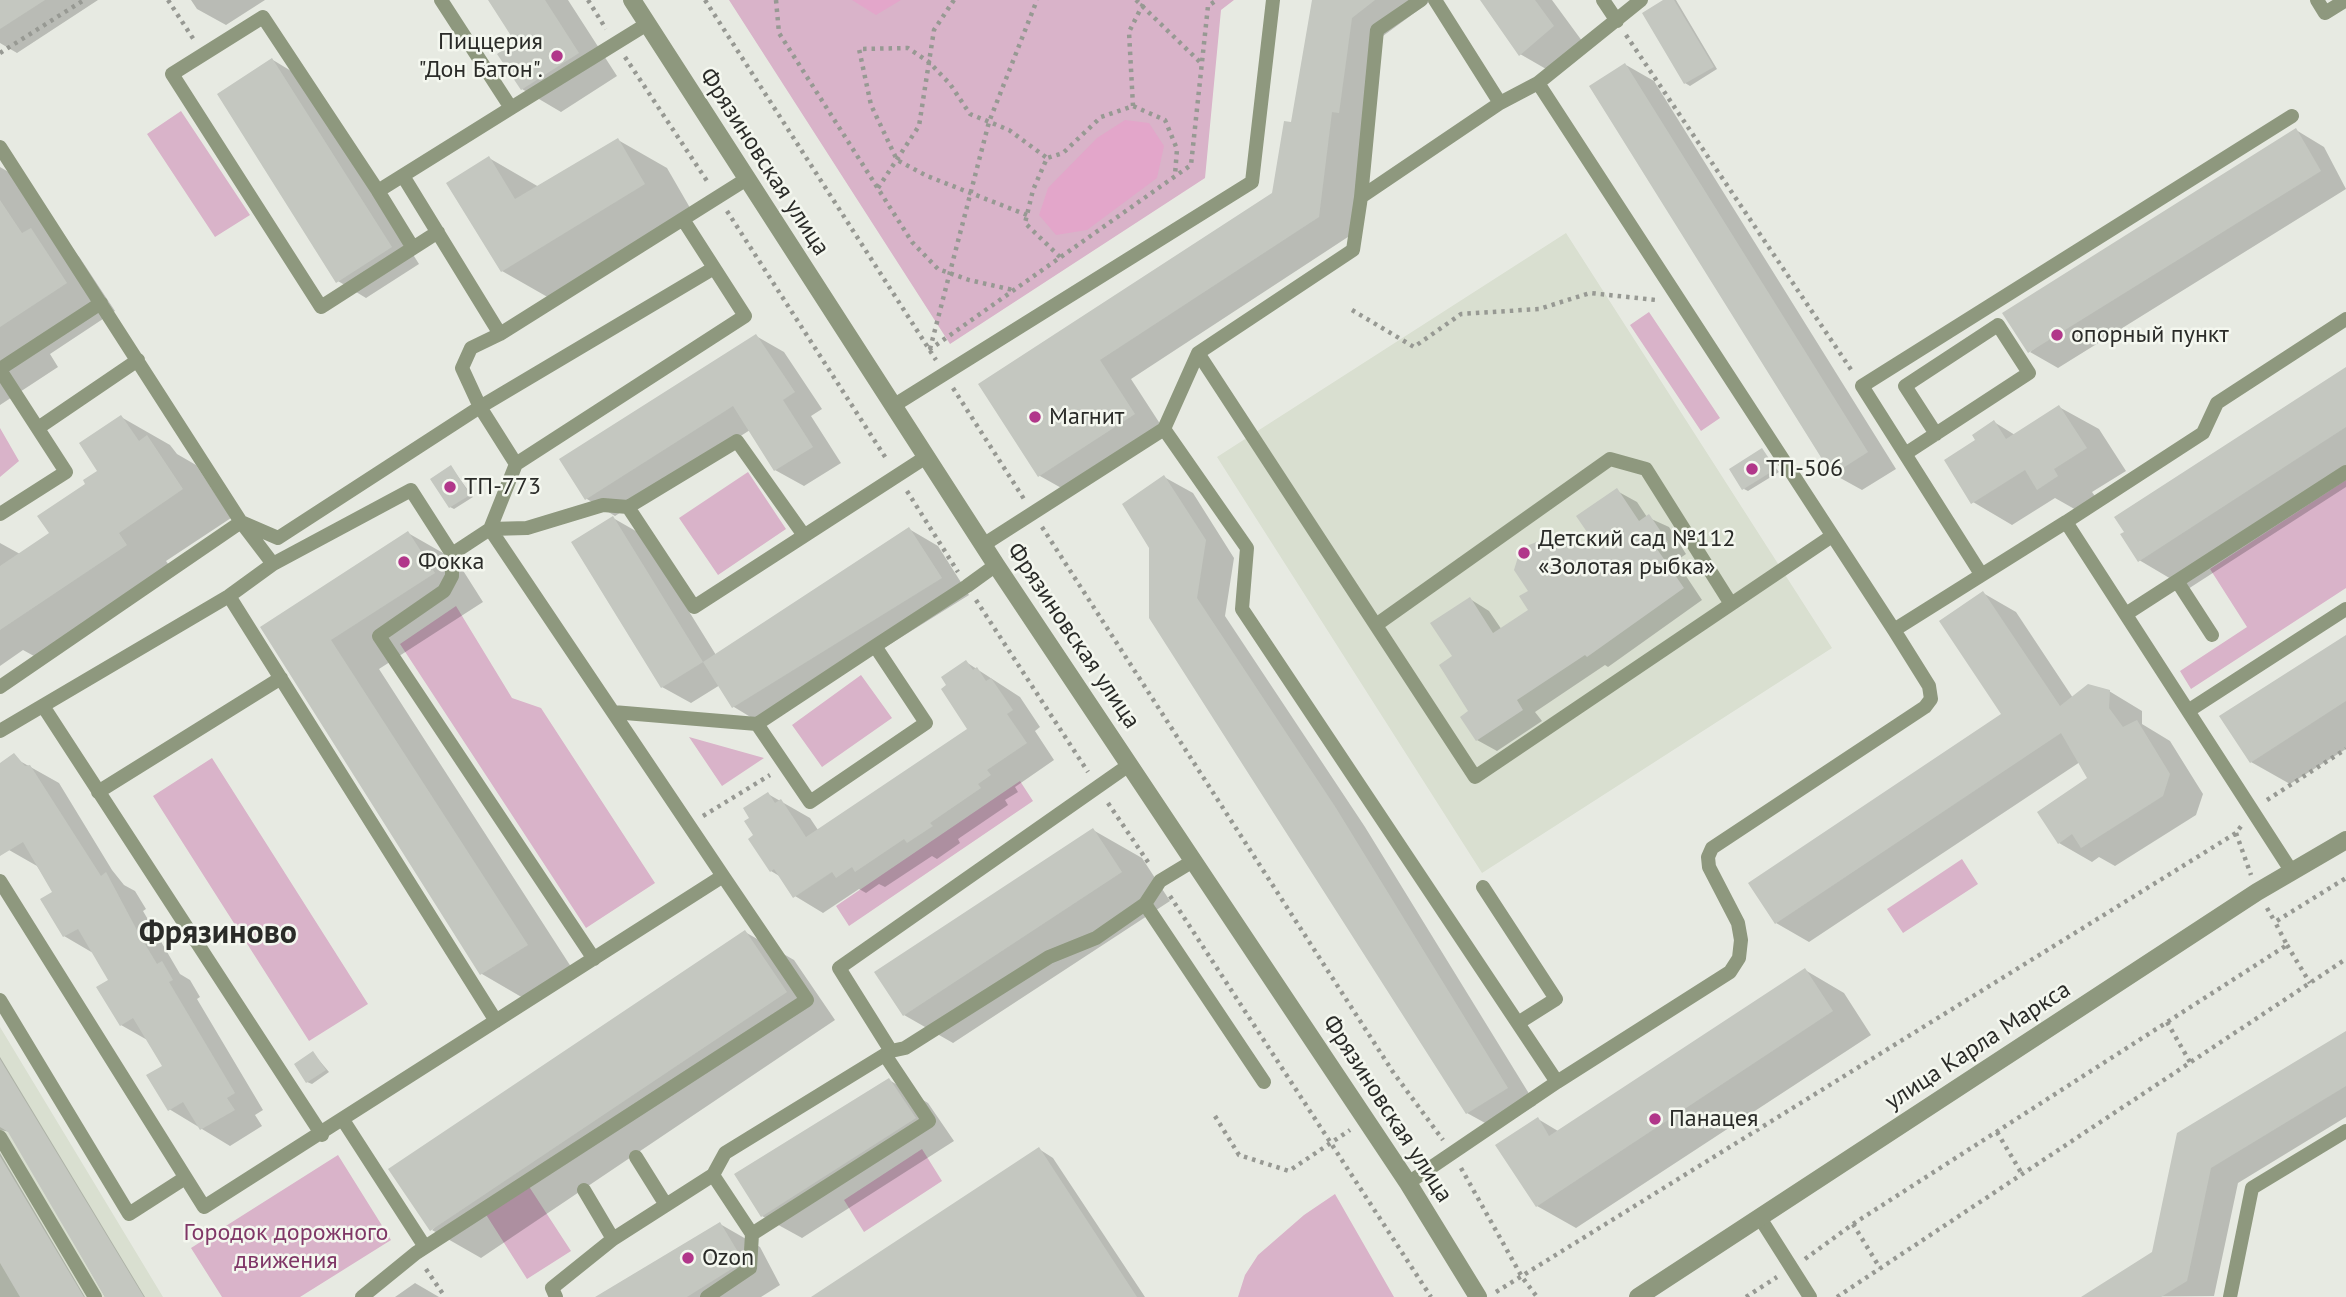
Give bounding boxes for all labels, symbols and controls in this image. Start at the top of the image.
place label: Пиццерия "Дон Батон". [418,28,543,84]
marker: Пиццерия "Дон Батон". [549,48,565,64]
street label: Фрязиновская улица [693,63,835,261]
place label: опорный пункт [2071,321,2229,349]
marker: опорный пункт [2049,327,2065,343]
place label: Магнит [1049,403,1124,431]
marker: Магнит [1027,409,1043,425]
place label: ТП-506 [1766,455,1843,483]
marker: ТП-506 [1744,461,1760,477]
place label: ТП-773 [464,473,541,501]
marker: ТП-773 [442,479,458,495]
place label: Детский сад №112 «Золотая рыбка» [1538,525,1736,581]
street label: Фрязиновская улица [1000,538,1146,734]
marker: Детский сад №112 «Золотая рыбка» [1516,545,1532,561]
place label: Фокка [418,548,484,576]
marker: Фокка [396,554,412,570]
district label: Фрязиново [139,915,297,953]
street label: улица Карла Маркса [1880,975,2076,1117]
street label: Фрязиновская улица [1316,1010,1458,1208]
place label: Панацея [1669,1105,1758,1133]
marker: Панацея [1647,1111,1663,1127]
park label: Городок дорожного движения [184,1219,388,1275]
place label: Ozon [702,1244,754,1272]
marker: Ozon [680,1250,696,1266]

